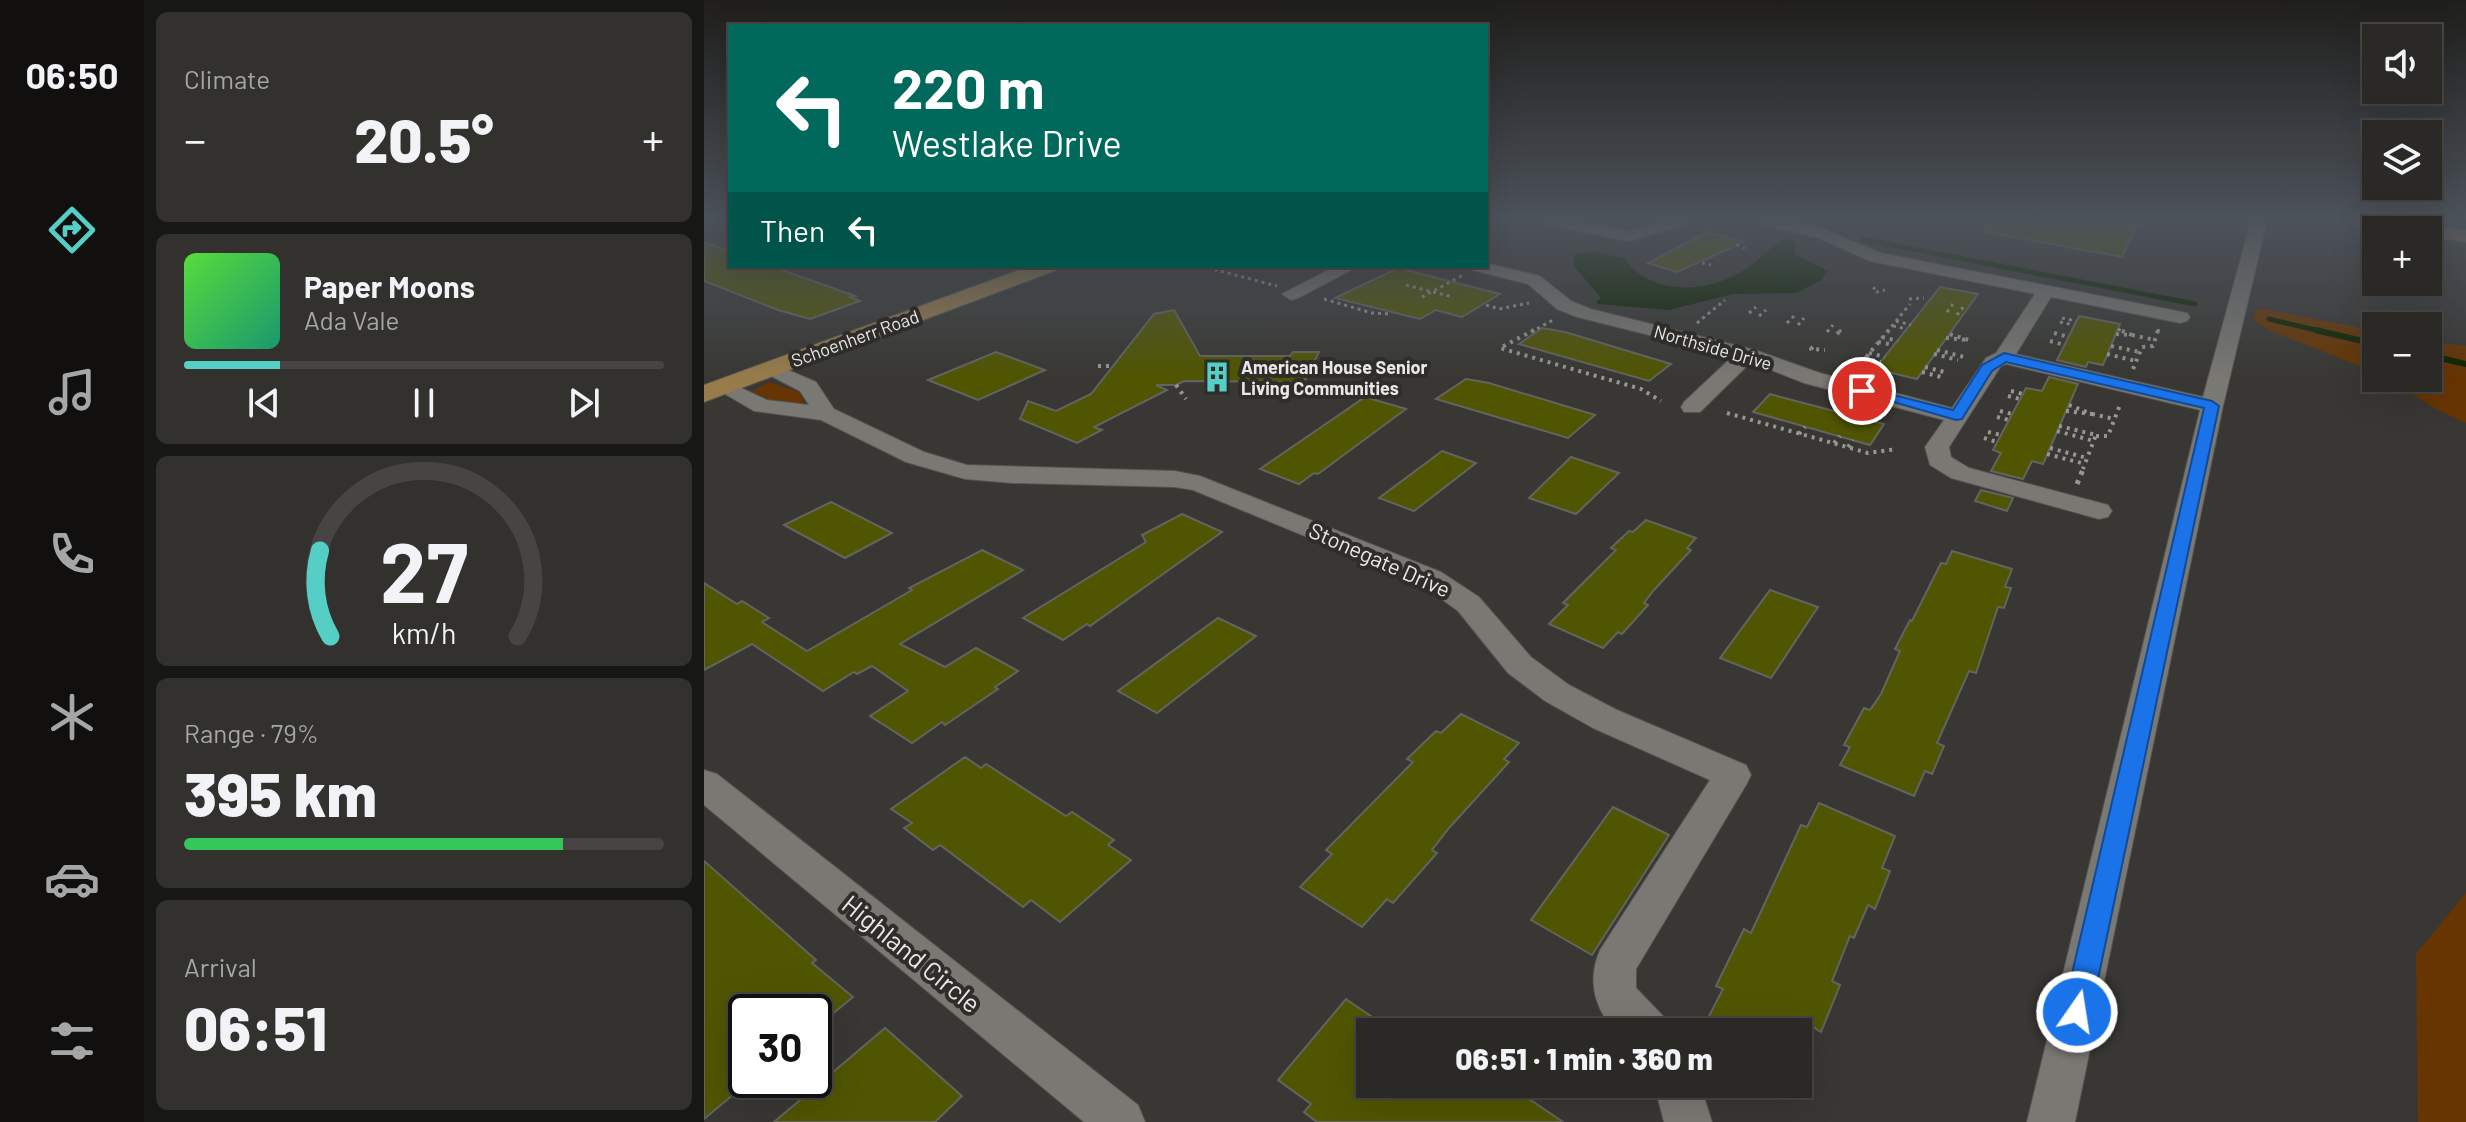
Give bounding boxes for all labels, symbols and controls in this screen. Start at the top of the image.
map controls [2362,24,2442,392]
button: sound [2362,24,2442,104]
text: 06:50 [26,53,118,96]
text: 220 m [892,53,1045,120]
icon: left [760,56,864,160]
text: Climate [184,63,270,94]
text: 20.5° [354,103,494,175]
text: − [184,112,206,165]
text: + [642,112,664,165]
button: layers [2362,120,2442,200]
text: Westlake Drive [892,121,1122,164]
icon: directions [44,202,100,258]
icon: left [841,208,885,252]
text: Then [760,212,825,248]
button: + [2362,216,2442,296]
text: Paper Moons [304,268,475,304]
text: Ada Vale [304,304,399,335]
street label: Schoenherr Road [788,305,922,371]
button: − [2362,312,2442,392]
street label: Northside Drive [1652,320,1774,374]
place label: American House Senior Living Communities [1241,356,1428,399]
pin [1828,357,1896,425]
building icon: American House Senior Living Communities [1200,360,1234,394]
icon: music [44,364,100,420]
icon: arrive [1840,369,1884,413]
icon: previous [242,381,286,425]
icon: pause [402,381,446,425]
icon: next [562,381,606,425]
street label: Stonegate Drive [1305,516,1455,602]
text: 27 [380,520,468,620]
icon: phone [44,526,100,582]
text: km/h [392,615,456,650]
icon: climate [44,689,100,745]
text: Range · 79% [184,717,319,748]
text: 395 km [184,757,377,829]
icon: car [44,851,100,907]
street label: Highland Circle [837,888,987,1018]
text: Arrival [184,951,257,982]
position arrow [2035,970,2119,1054]
text: 06:51 [184,991,327,1063]
speed limit sign: 30 [728,994,832,1098]
icon: filters [44,1013,100,1069]
text: 06:51 · 1 min · 360 m [1455,1040,1713,1076]

